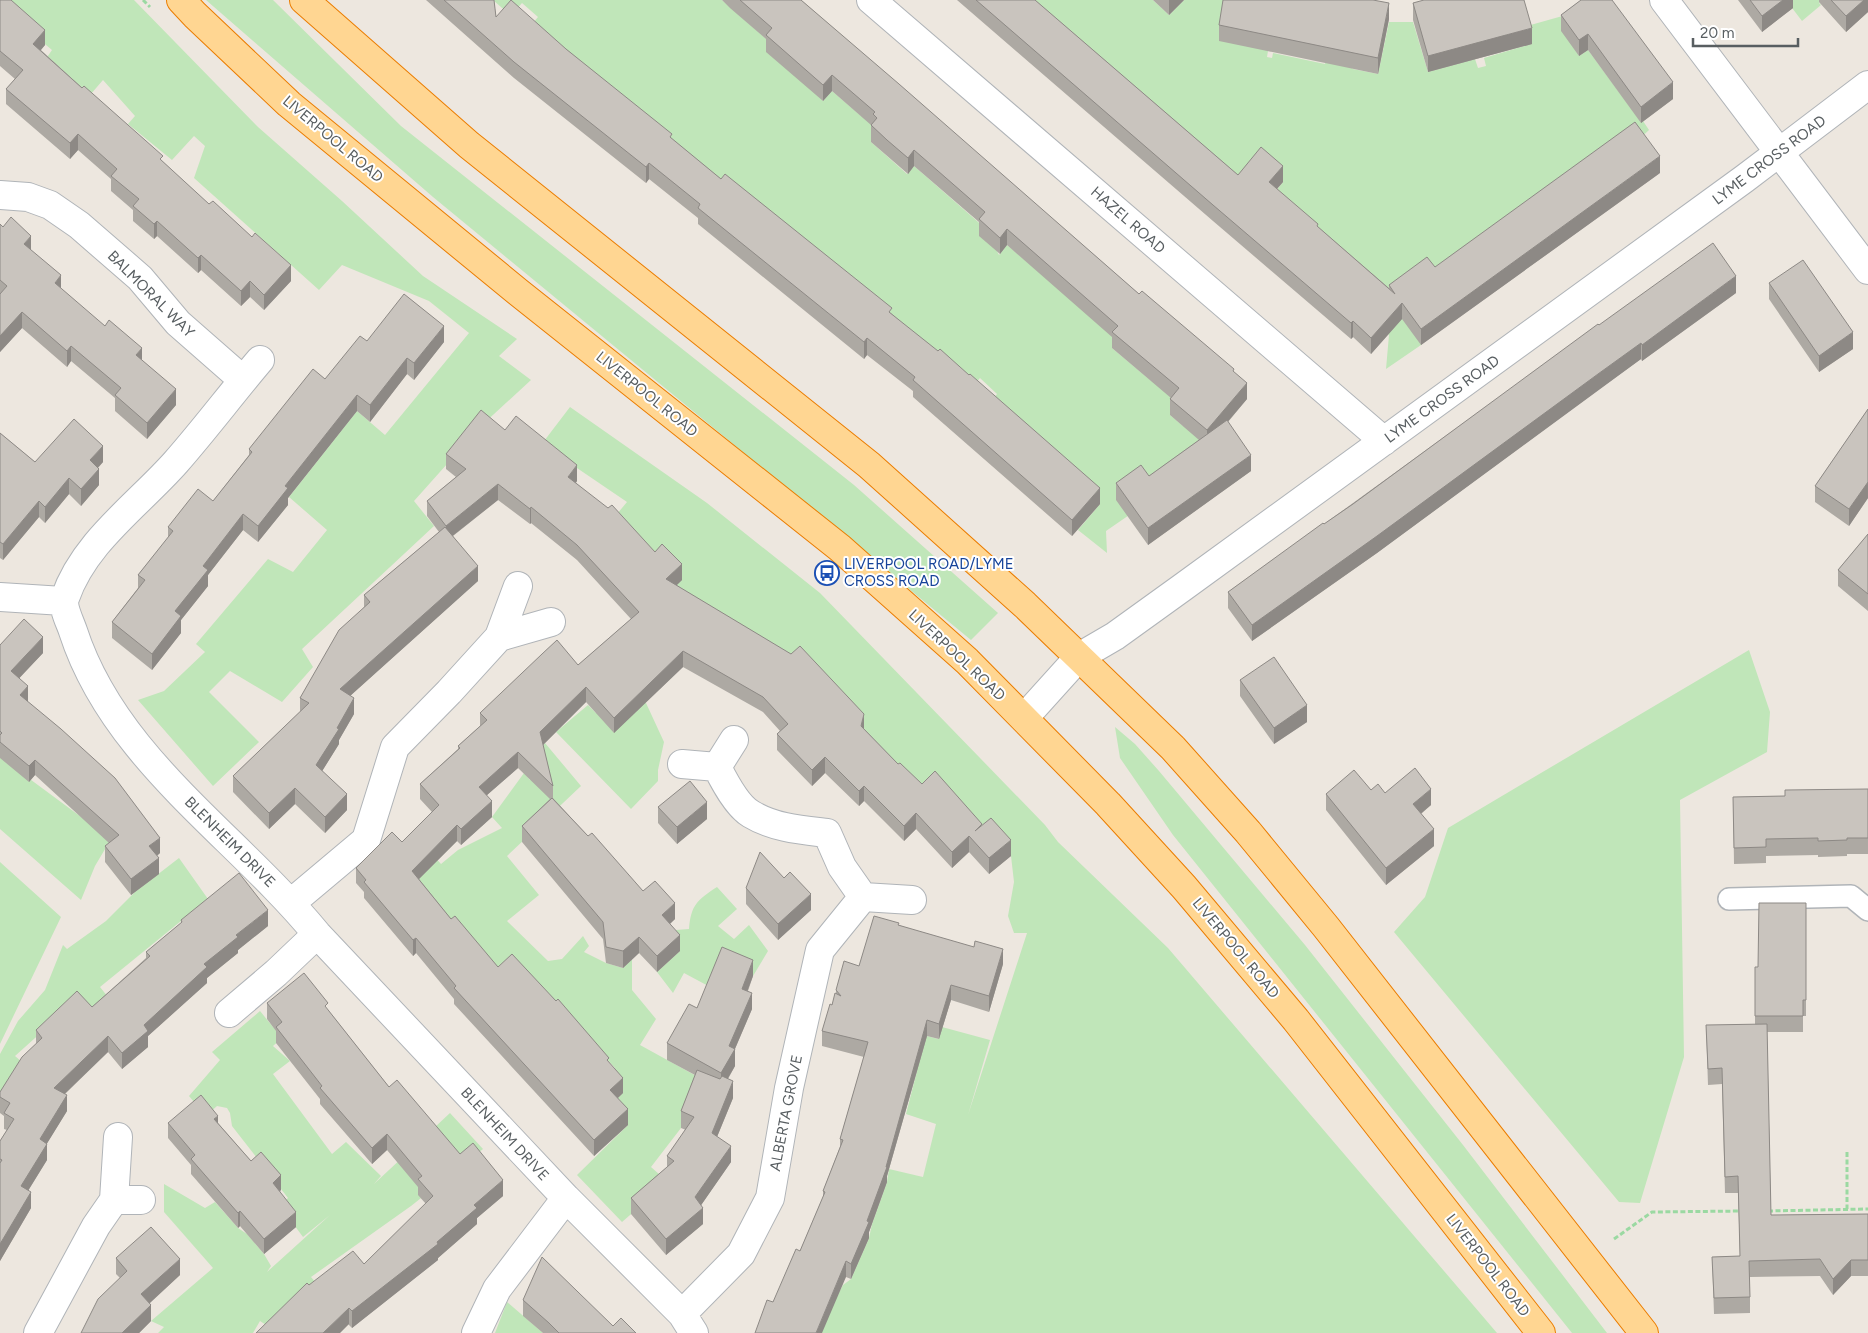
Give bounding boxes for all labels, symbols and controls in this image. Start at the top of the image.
scale bar [1693,15,1798,47]
text: 20 m [1700,24,1734,42]
street label: LIVERPOOL ROAD [279,92,387,186]
street label: LYME CROSS ROAD [1709,111,1829,209]
street label: HAZEL ROAD [1087,183,1169,257]
street label: BALMORAL WAY [104,247,198,341]
street label: LIVERPOOL ROAD [593,348,701,440]
street label: LYME CROSS ROAD [1381,351,1503,447]
place label: LIVERPOOL ROAD/LYME CROSS ROAD [844,555,1014,590]
bus stop icon: LIVERPOOL ROAD/LYME CROSS ROAD [814,560,840,586]
street label: LIVERPOOL ROAD [905,606,1009,704]
street label: BLENHEIM DRIVE [181,793,279,891]
street label: LIVERPOOL ROAD [1189,894,1283,1002]
street label: ALBERTA GROVE [766,1053,806,1173]
street label: BLENHEIM DRIVE [457,1084,553,1184]
street label: LIVERPOOL ROAD [1442,1210,1534,1320]

